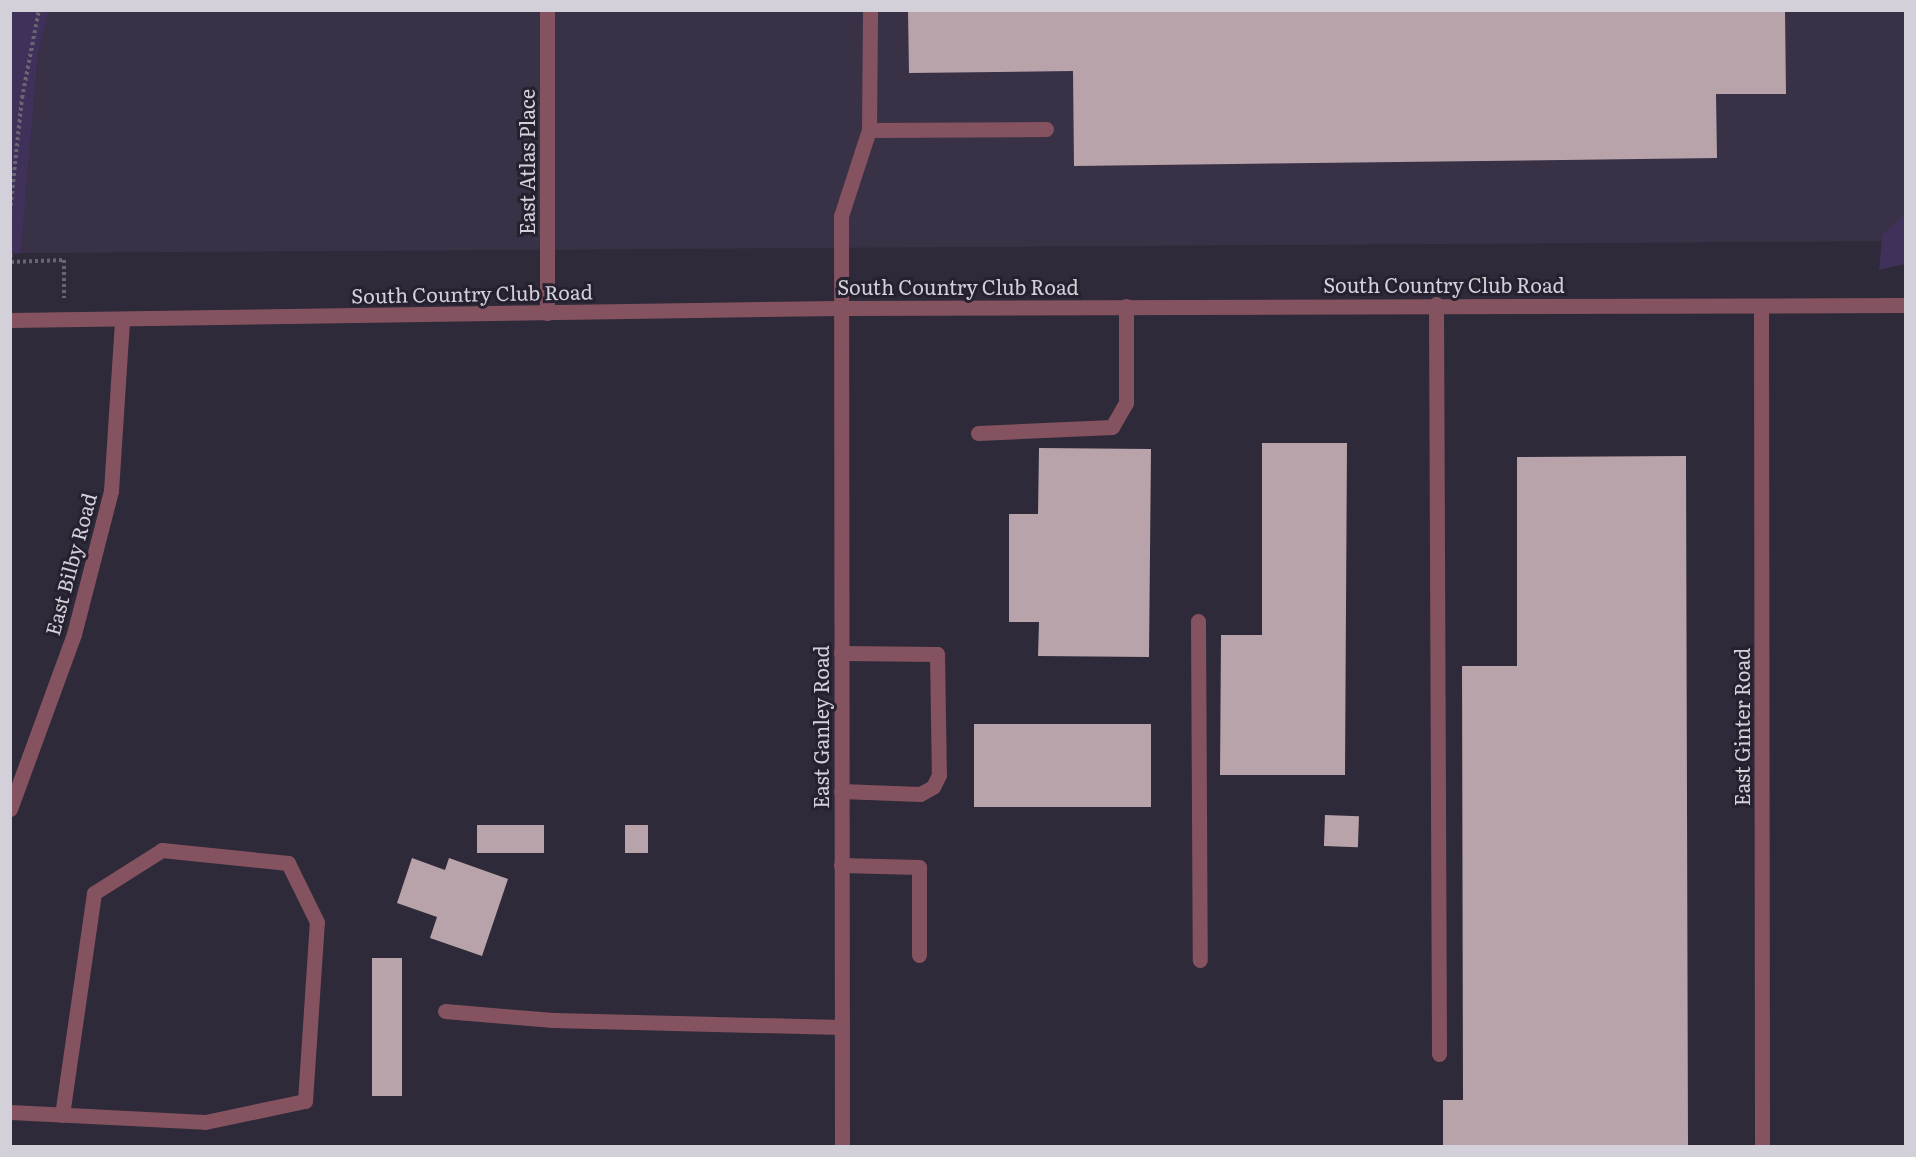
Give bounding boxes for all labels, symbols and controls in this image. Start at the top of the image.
street label: East Atlas Place [514,89,538,235]
street label: South Country Club Road [1323,272,1565,296]
street label: South Country Club Road [837,274,1079,298]
street label: South Country Club Road [351,279,593,307]
street label: East Bilby Road [39,490,101,638]
street label: East Ganley Road [808,645,832,809]
street label: East Ginter Road [1729,648,1753,806]

